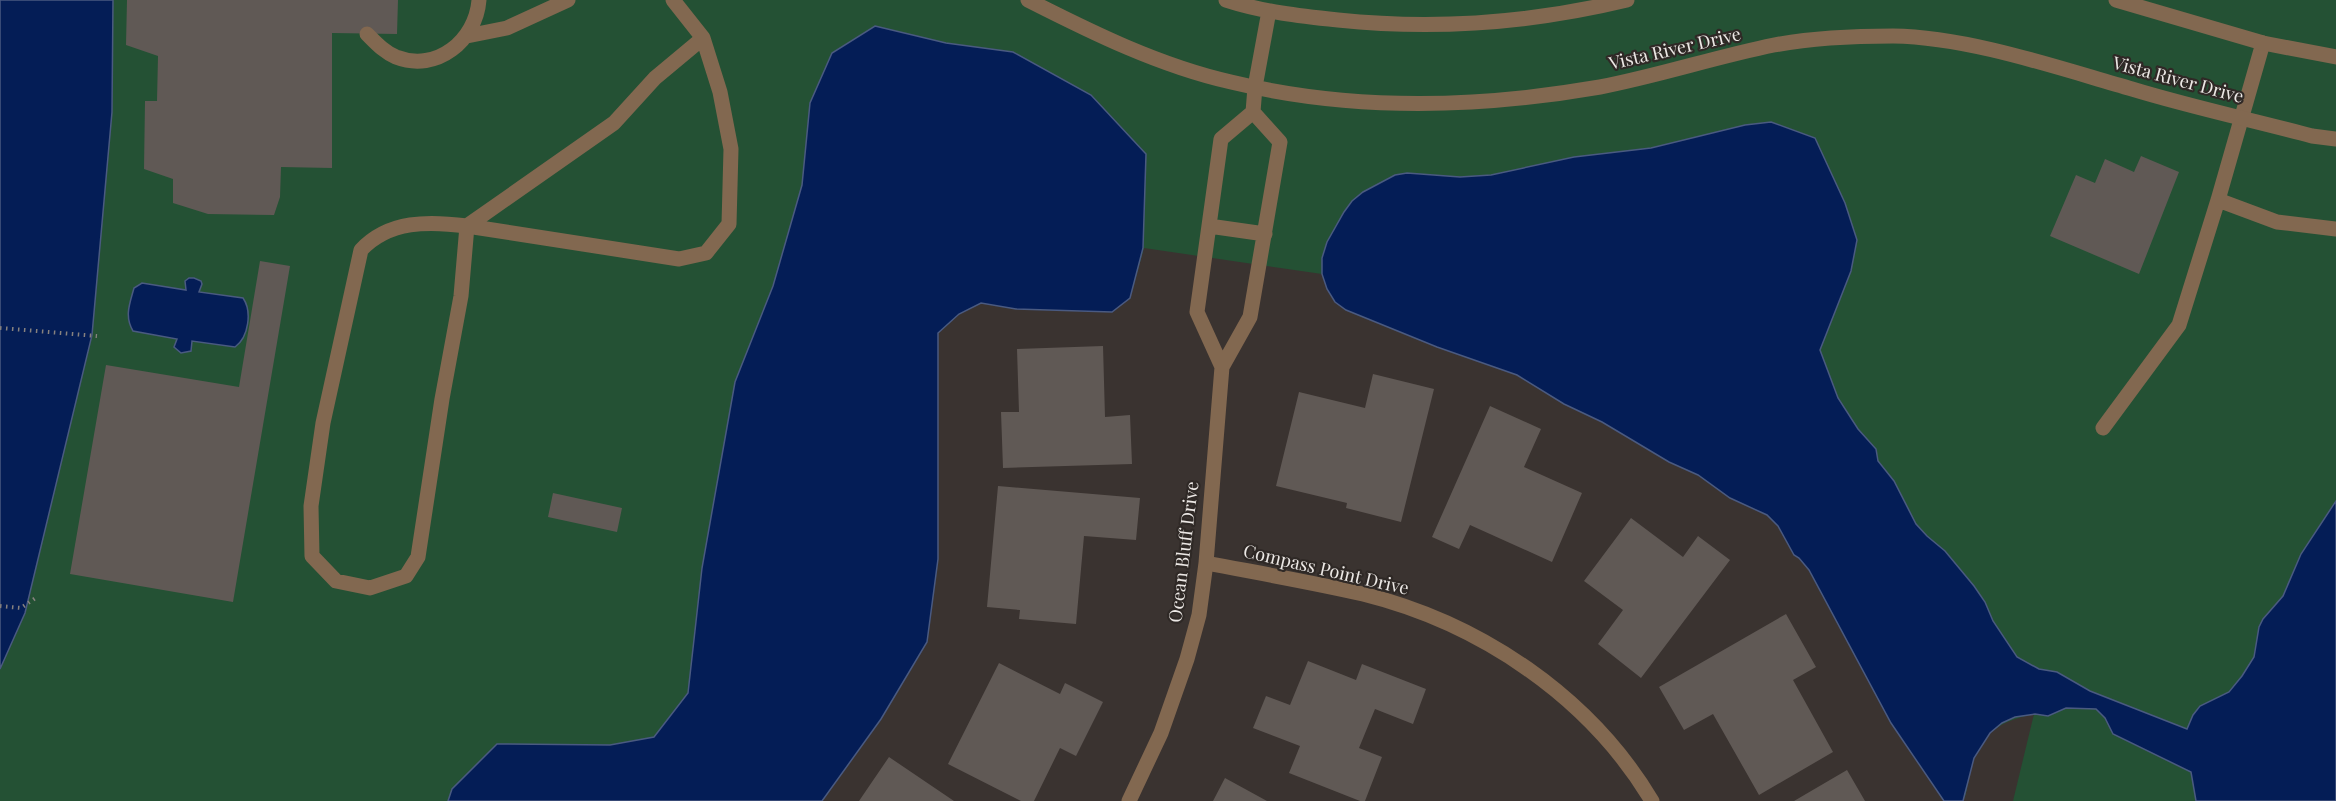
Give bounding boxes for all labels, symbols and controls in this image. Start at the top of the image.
street label: Vista River Drive [1606,21,1743,75]
street label: Vista River Drive [2109,50,2246,108]
street label: Ocean Bluff Drive [1162,480,1204,624]
street label: Compass Point Drive [1241,538,1411,600]

